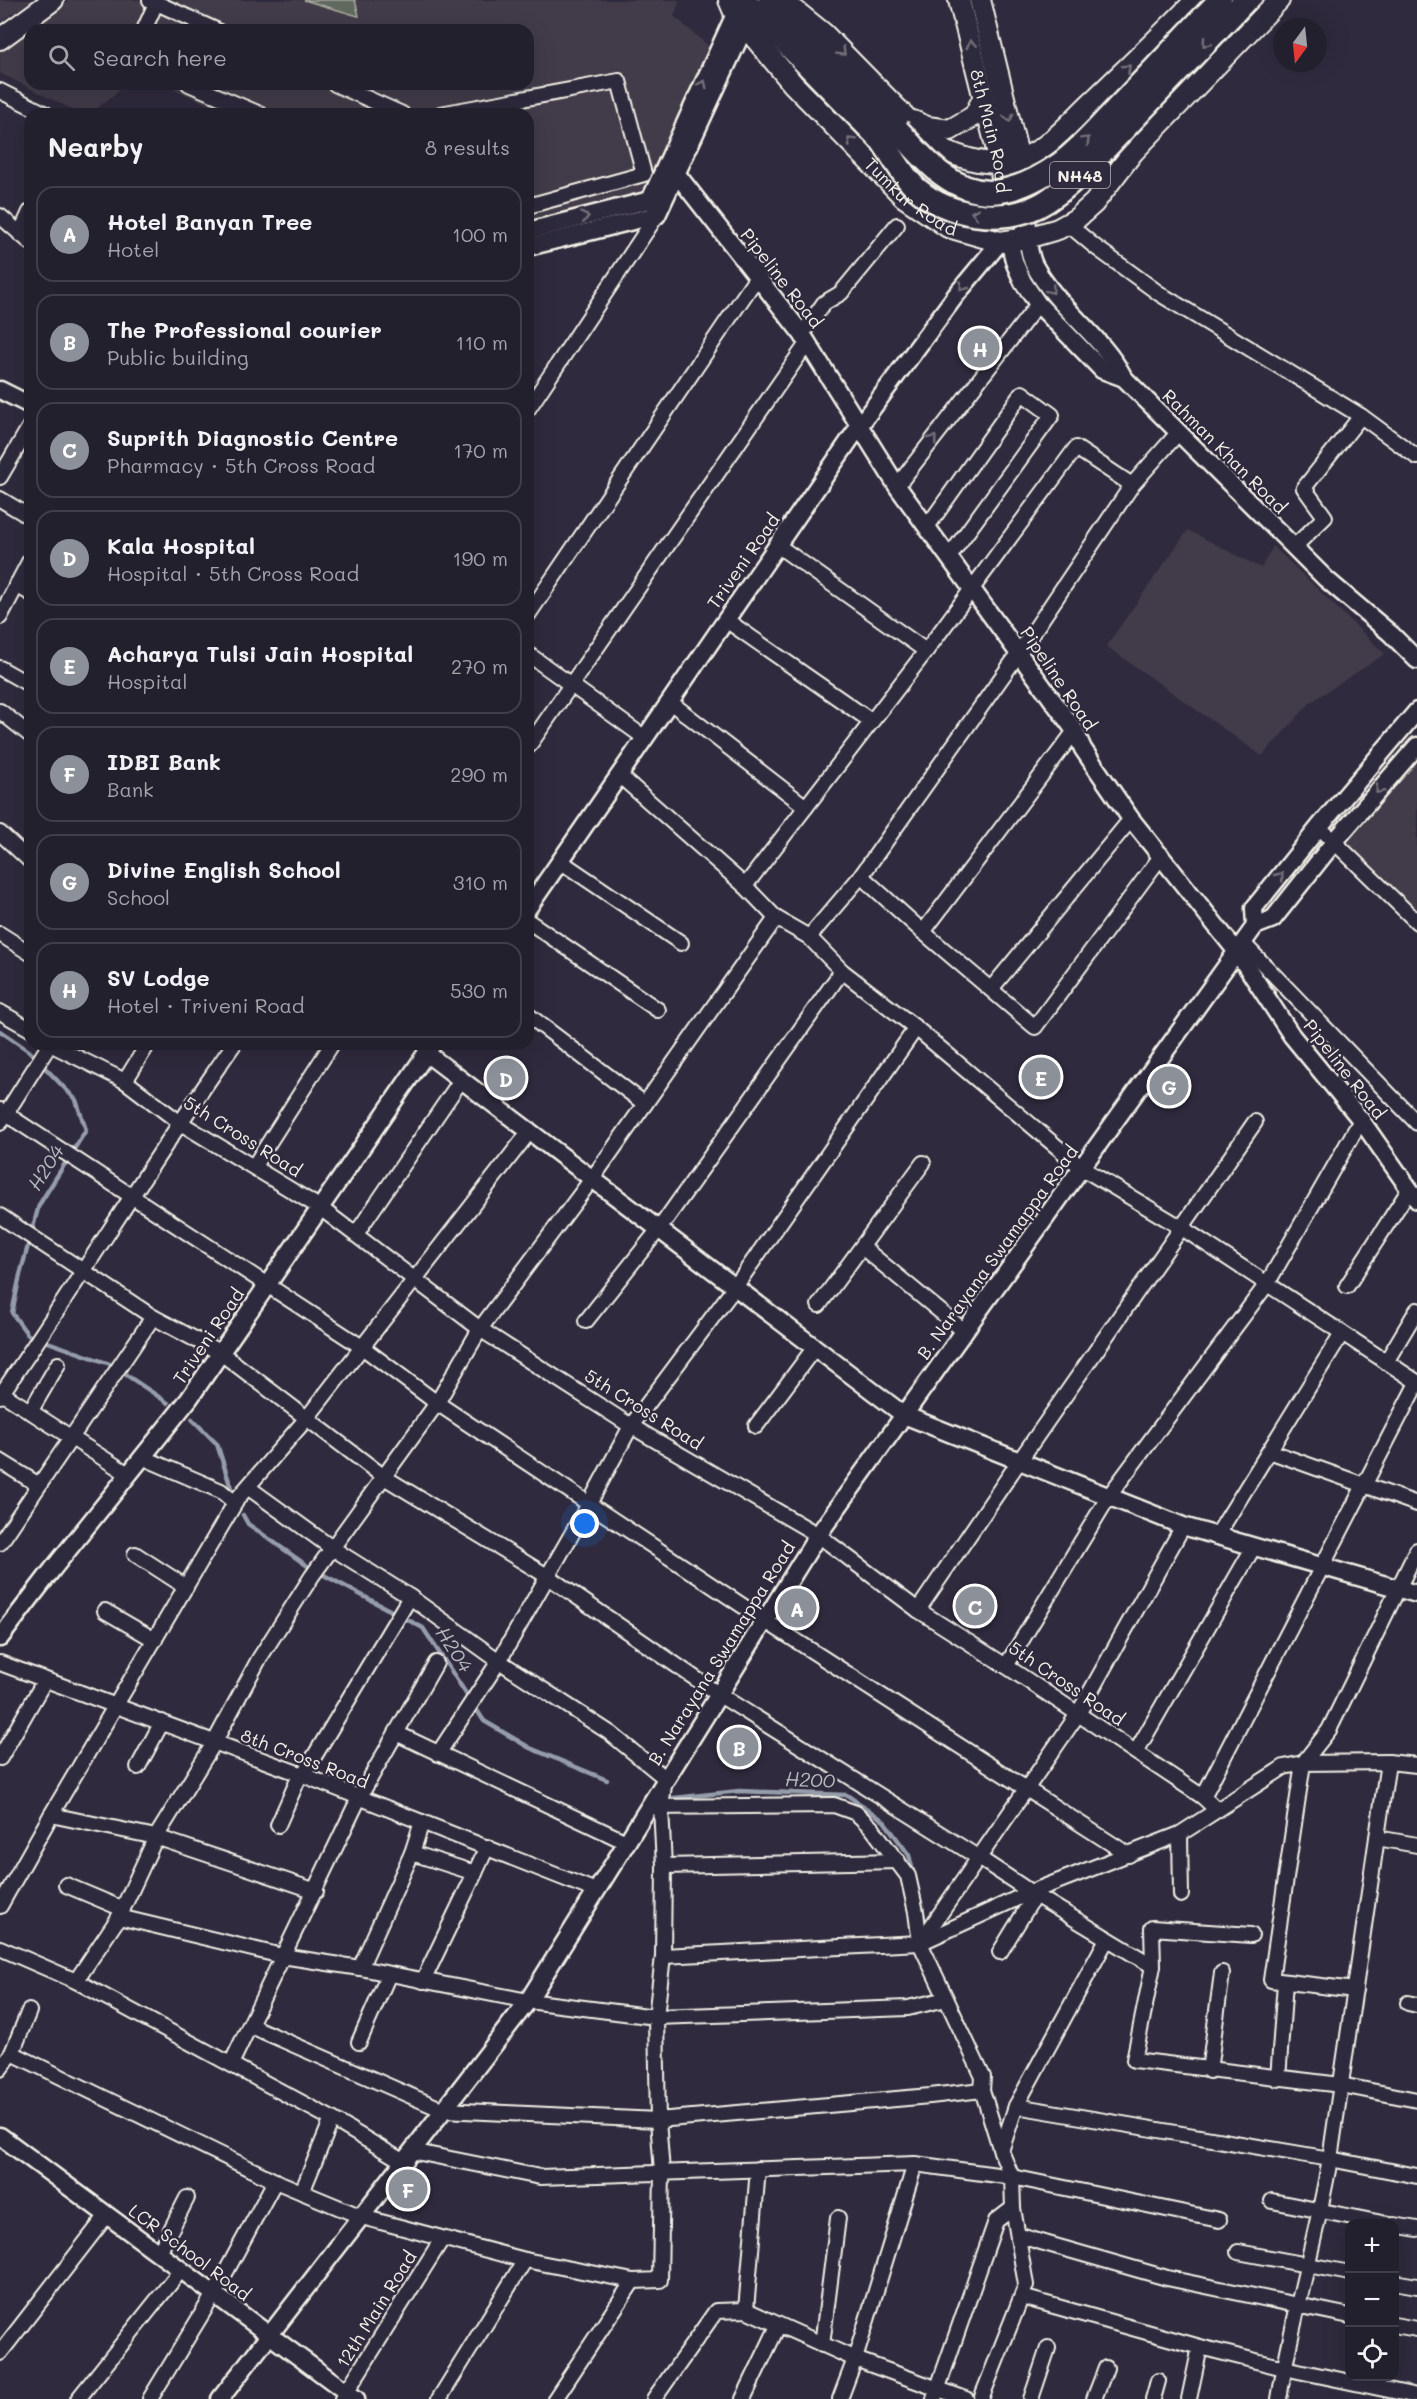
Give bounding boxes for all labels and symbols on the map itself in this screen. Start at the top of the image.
north arrow [1273,18,1327,72]
one-way arrow [1202,36,1213,47]
one-way arrow [965,39,978,49]
one-way arrow [835,45,845,56]
one-way arrow [1120,64,1131,75]
street label: 8th Main Road [965,67,1016,194]
one-way arrow [696,80,708,91]
one-way arrow [1001,113,1014,123]
one-way arrow [1078,137,1089,148]
one-way arrow [847,138,858,149]
street label: Tumkur Road [860,152,960,241]
road number: NH48 [1050,162,1110,188]
one-way arrow [970,207,980,220]
one-way arrow [579,212,590,224]
street label: Pipeline Road [735,223,829,333]
one-way arrow [959,280,970,291]
one-way arrow [1044,283,1055,294]
pin: H [960,326,1000,370]
street label: Rahman Khan Road [1157,383,1293,519]
one-way arrow [926,435,937,446]
street label: Triveni Road [701,509,785,613]
street label: Pipeline Road [1015,621,1103,735]
one-way arrow [1375,783,1386,794]
one-way arrow [1272,872,1283,883]
street label: Pipeline Road [1298,1014,1392,1124]
pin: E [1022,1054,1060,1100]
pin: D [486,1056,526,1100]
pin: G [1150,1064,1188,1108]
street label: 5th Cross Road [179,1090,307,1182]
water label: H204 [21,1139,69,1195]
street label: B. Narayana Swamappa Road [911,1140,1083,1364]
street label: Triveni Road [167,1283,249,1389]
street label: 5th Cross Road [580,1363,708,1455]
your location [570,1509,599,1538]
street label: B. Narayana Swamappa Road [643,1537,799,1769]
pin: C [956,1584,994,1628]
pin: A [778,1586,816,1630]
water label: H204 [431,1621,480,1677]
street label: 5th Cross Road [1004,1635,1130,1731]
street label: 8th Cross Road [238,1723,372,1793]
pin: B [720,1724,758,1770]
water label: H200 [785,1765,836,1793]
pin: F [388,2166,428,2212]
street label: LCR School Road [124,2198,256,2306]
street label: 12th Main Road [330,2246,422,2372]

